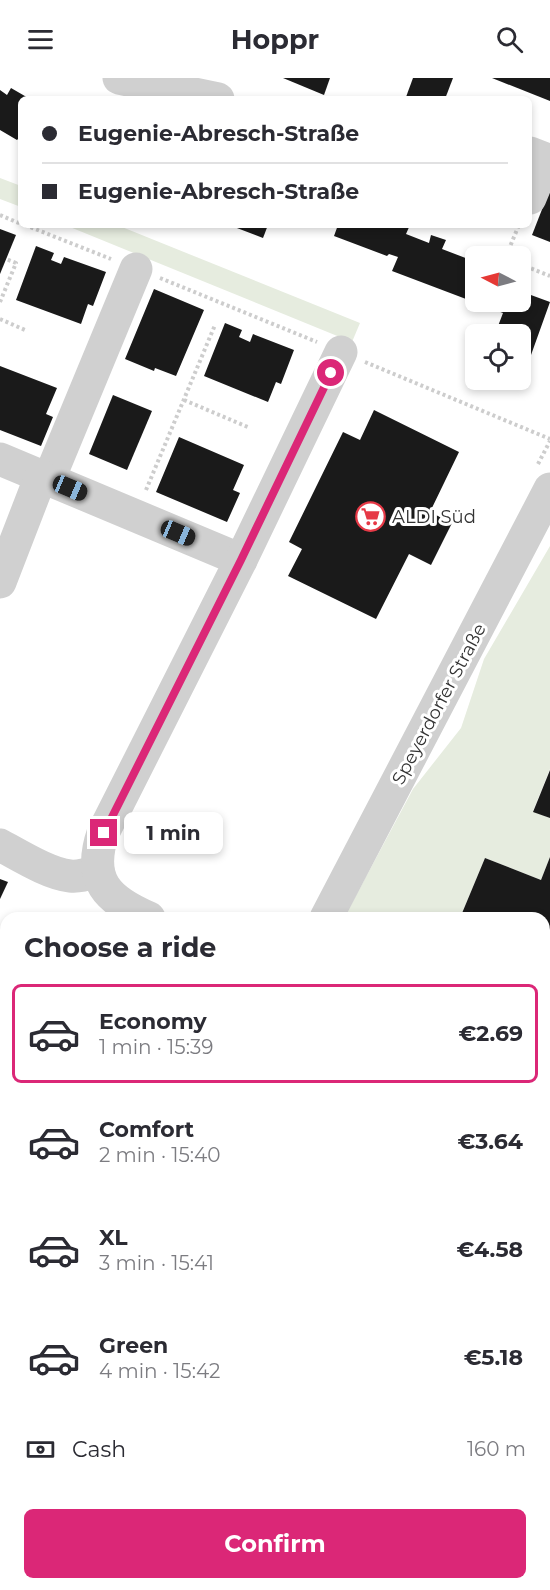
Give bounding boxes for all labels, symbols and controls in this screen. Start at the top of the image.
icon: menu [24,23,57,56]
text: Hoppr [231,23,319,56]
icon: search [493,23,526,56]
text: Eugenie-Abresch-Straße [78,120,359,147]
text: Eugenie-Abresch-Straße [78,178,359,205]
north arrow [465,246,531,312]
map controls [465,246,531,390]
button: locate [465,324,531,390]
route start [317,359,344,386]
car [50,473,90,503]
supermarket icon: ALDI Süd [355,501,387,533]
place label: ALDI Süd [392,506,476,528]
car [158,518,198,548]
street label: Speyerdorfer Straße [387,620,491,788]
callout: 1 min [125,812,224,854]
route end [90,819,117,846]
text: 1 min [146,821,201,845]
text: Choose a ride [24,931,216,964]
icon: car [27,1007,81,1061]
text: Economy [99,1008,207,1035]
text: €2.69 [459,1020,523,1047]
text: 1 min · 15:39 [99,1035,213,1059]
icon: car [27,1115,81,1169]
text: Comfort [99,1116,194,1143]
text: €3.64 [457,1128,523,1155]
text: 2 min · 15:40 [99,1143,220,1167]
icon: car [27,1223,81,1277]
text: XL [99,1224,128,1251]
text: €4.58 [456,1236,523,1263]
text: 3 min · 15:41 [99,1251,214,1275]
icon: car [27,1331,81,1385]
text: Green [99,1332,168,1359]
text: €5.18 [464,1344,523,1371]
text: 4 min · 15:42 [99,1359,220,1383]
icon: cash [24,1433,57,1466]
text: Cash [72,1436,126,1463]
text: 160 m [467,1437,526,1461]
button: Confirm [24,1509,526,1578]

